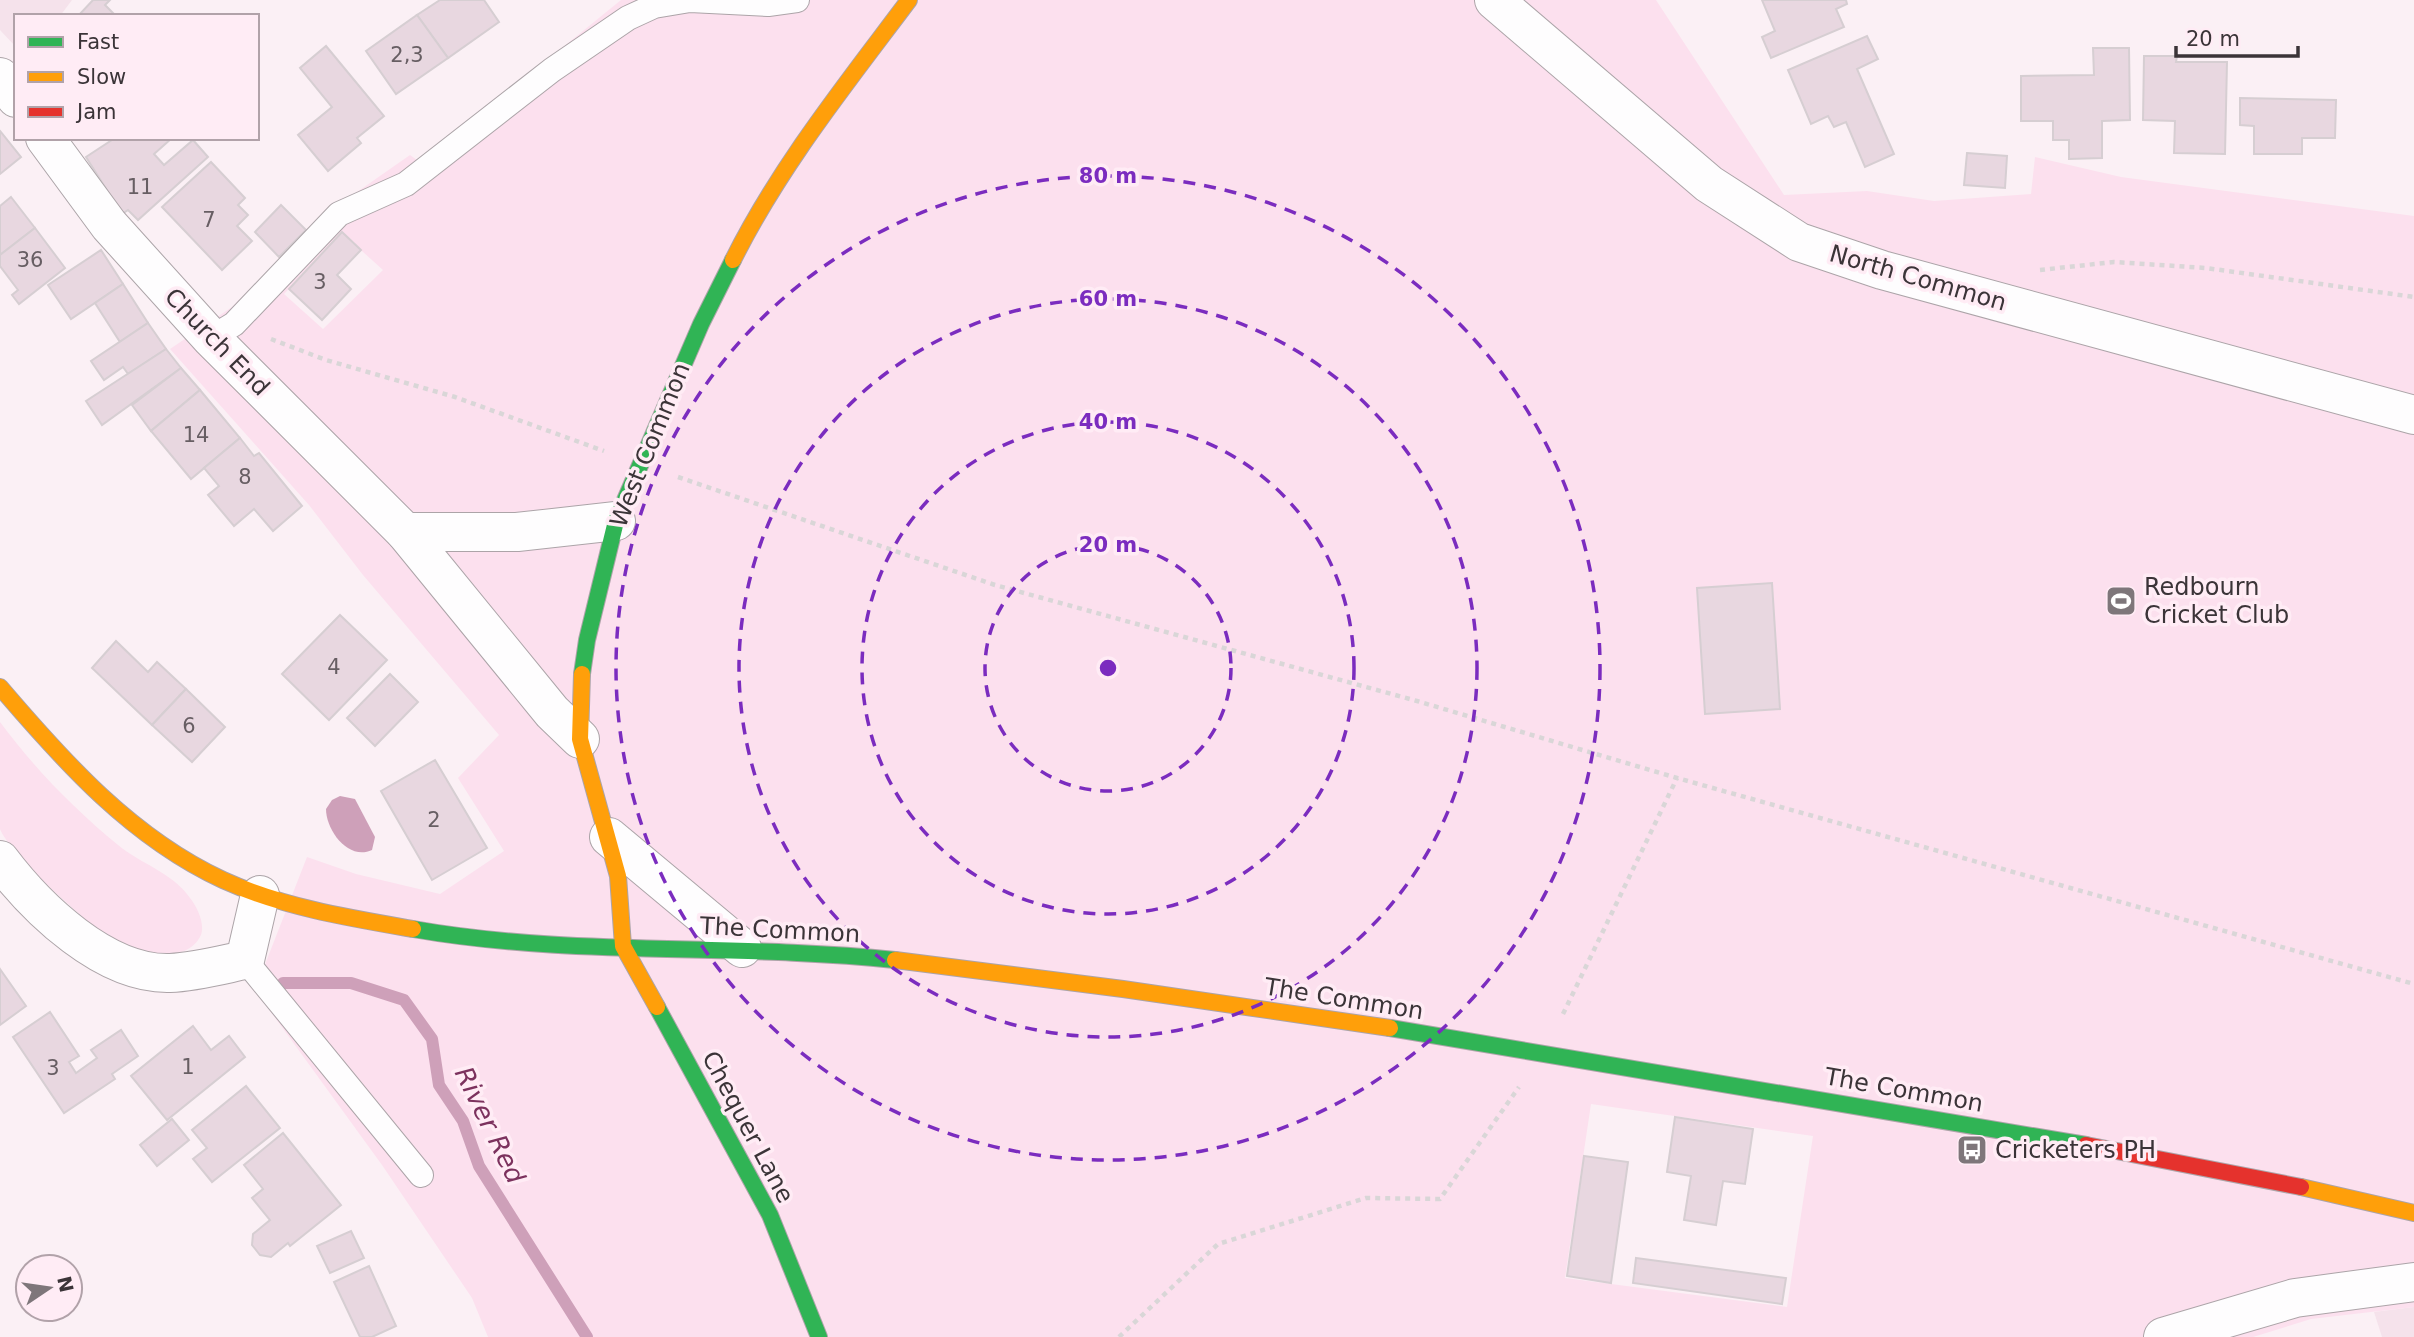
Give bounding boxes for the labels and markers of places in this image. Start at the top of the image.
place label: Redbourn Cricket Club [2144,573,2289,629]
sports icon: Redbourn Cricket Club [2104,584,2138,618]
centre of rings [1096,656,1120,680]
bus stop icon: Cricketers PH [1955,1133,1989,1167]
place label: Cricketers PH [1995,1136,2156,1164]

